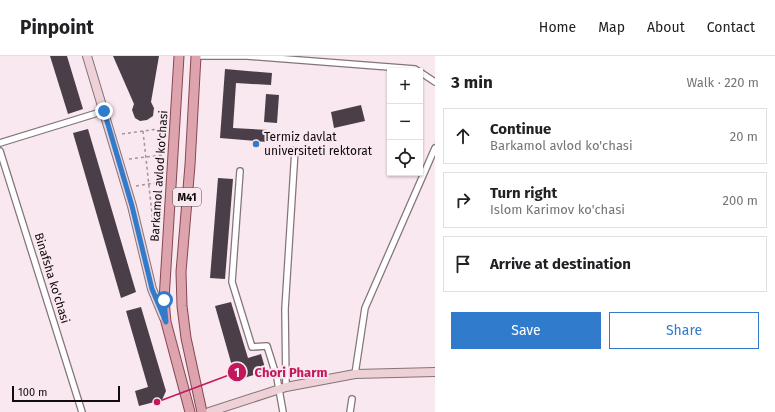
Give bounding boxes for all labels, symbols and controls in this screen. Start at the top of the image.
text: Pinpoint [20,16,94,39]
text: Home [539,19,576,36]
text: Map [598,19,625,36]
text: About [647,19,685,36]
text: Contact [707,19,755,36]
map controls [387,68,423,176]
button: + [387,68,423,104]
text: 3 min [451,72,493,93]
text: Walk · 220 m [687,75,759,90]
route end [95,102,113,120]
button: − [387,104,423,140]
street label: Barkamol avlod ko'chasi [147,110,171,242]
text: Continue [490,120,551,138]
icon: ahead [452,125,474,147]
text: 20 m [730,129,758,144]
place label: Termiz davlat universiteti rektorat [264,130,373,158]
text: Barkamol avlod ko'chasi [490,138,633,153]
marker: Termiz davlat universiteti rektorat [251,139,261,149]
button: locate [387,140,423,176]
text: Turn right [490,184,557,202]
road number: M41 [173,188,201,206]
icon: right [452,189,474,211]
text: 200 m [722,193,758,208]
text: Islom Karimov ko'chasi [490,202,625,217]
street label: Binafsha ko'chasi [32,231,72,325]
icon: arrive [452,253,474,275]
text: Arrive at destination [490,255,631,273]
route start [155,291,173,309]
button: Save [451,312,601,349]
button: Share [609,312,759,349]
callout: Chori Pharm [227,360,336,385]
text: Chori Pharm [255,365,327,380]
text: 1 [234,366,240,380]
scale bar [12,384,120,403]
text: 100 m [18,386,47,399]

